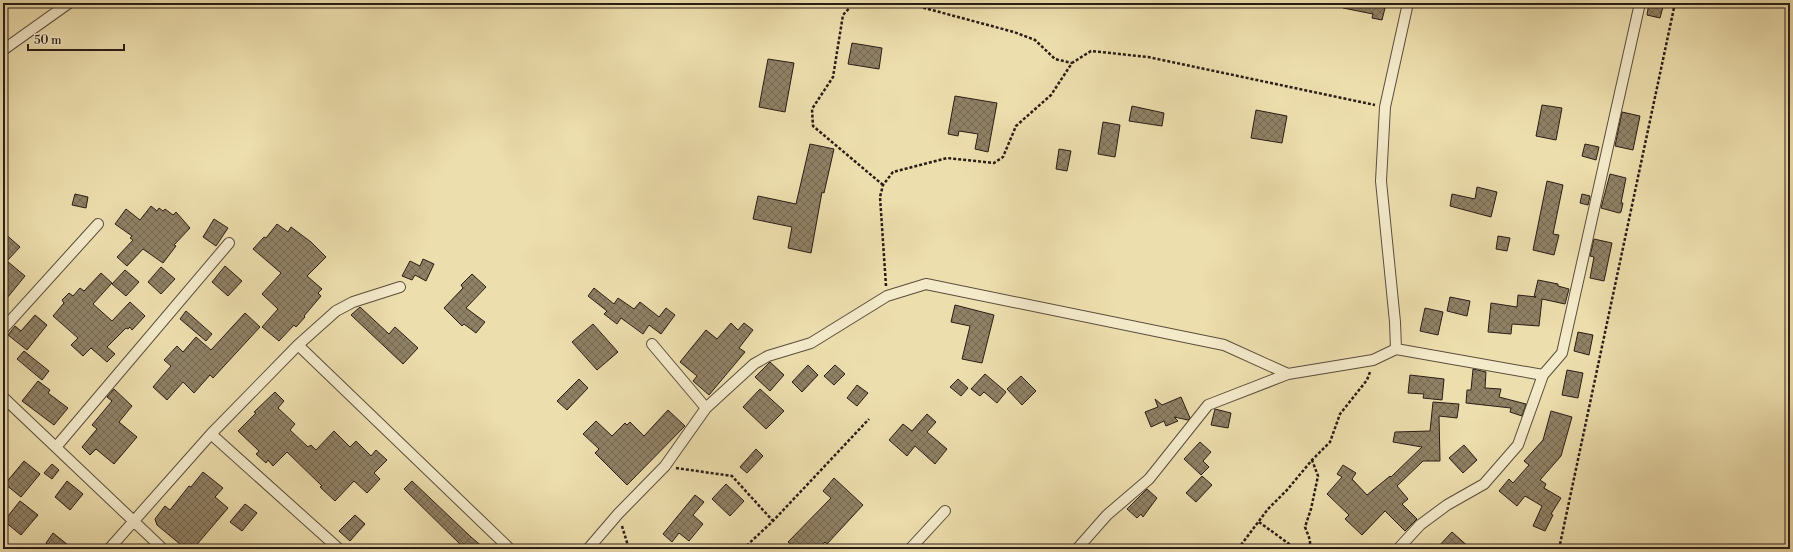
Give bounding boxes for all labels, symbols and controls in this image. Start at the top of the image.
scale bar [28,26,124,52]
text: 50 m [34,33,62,48]

